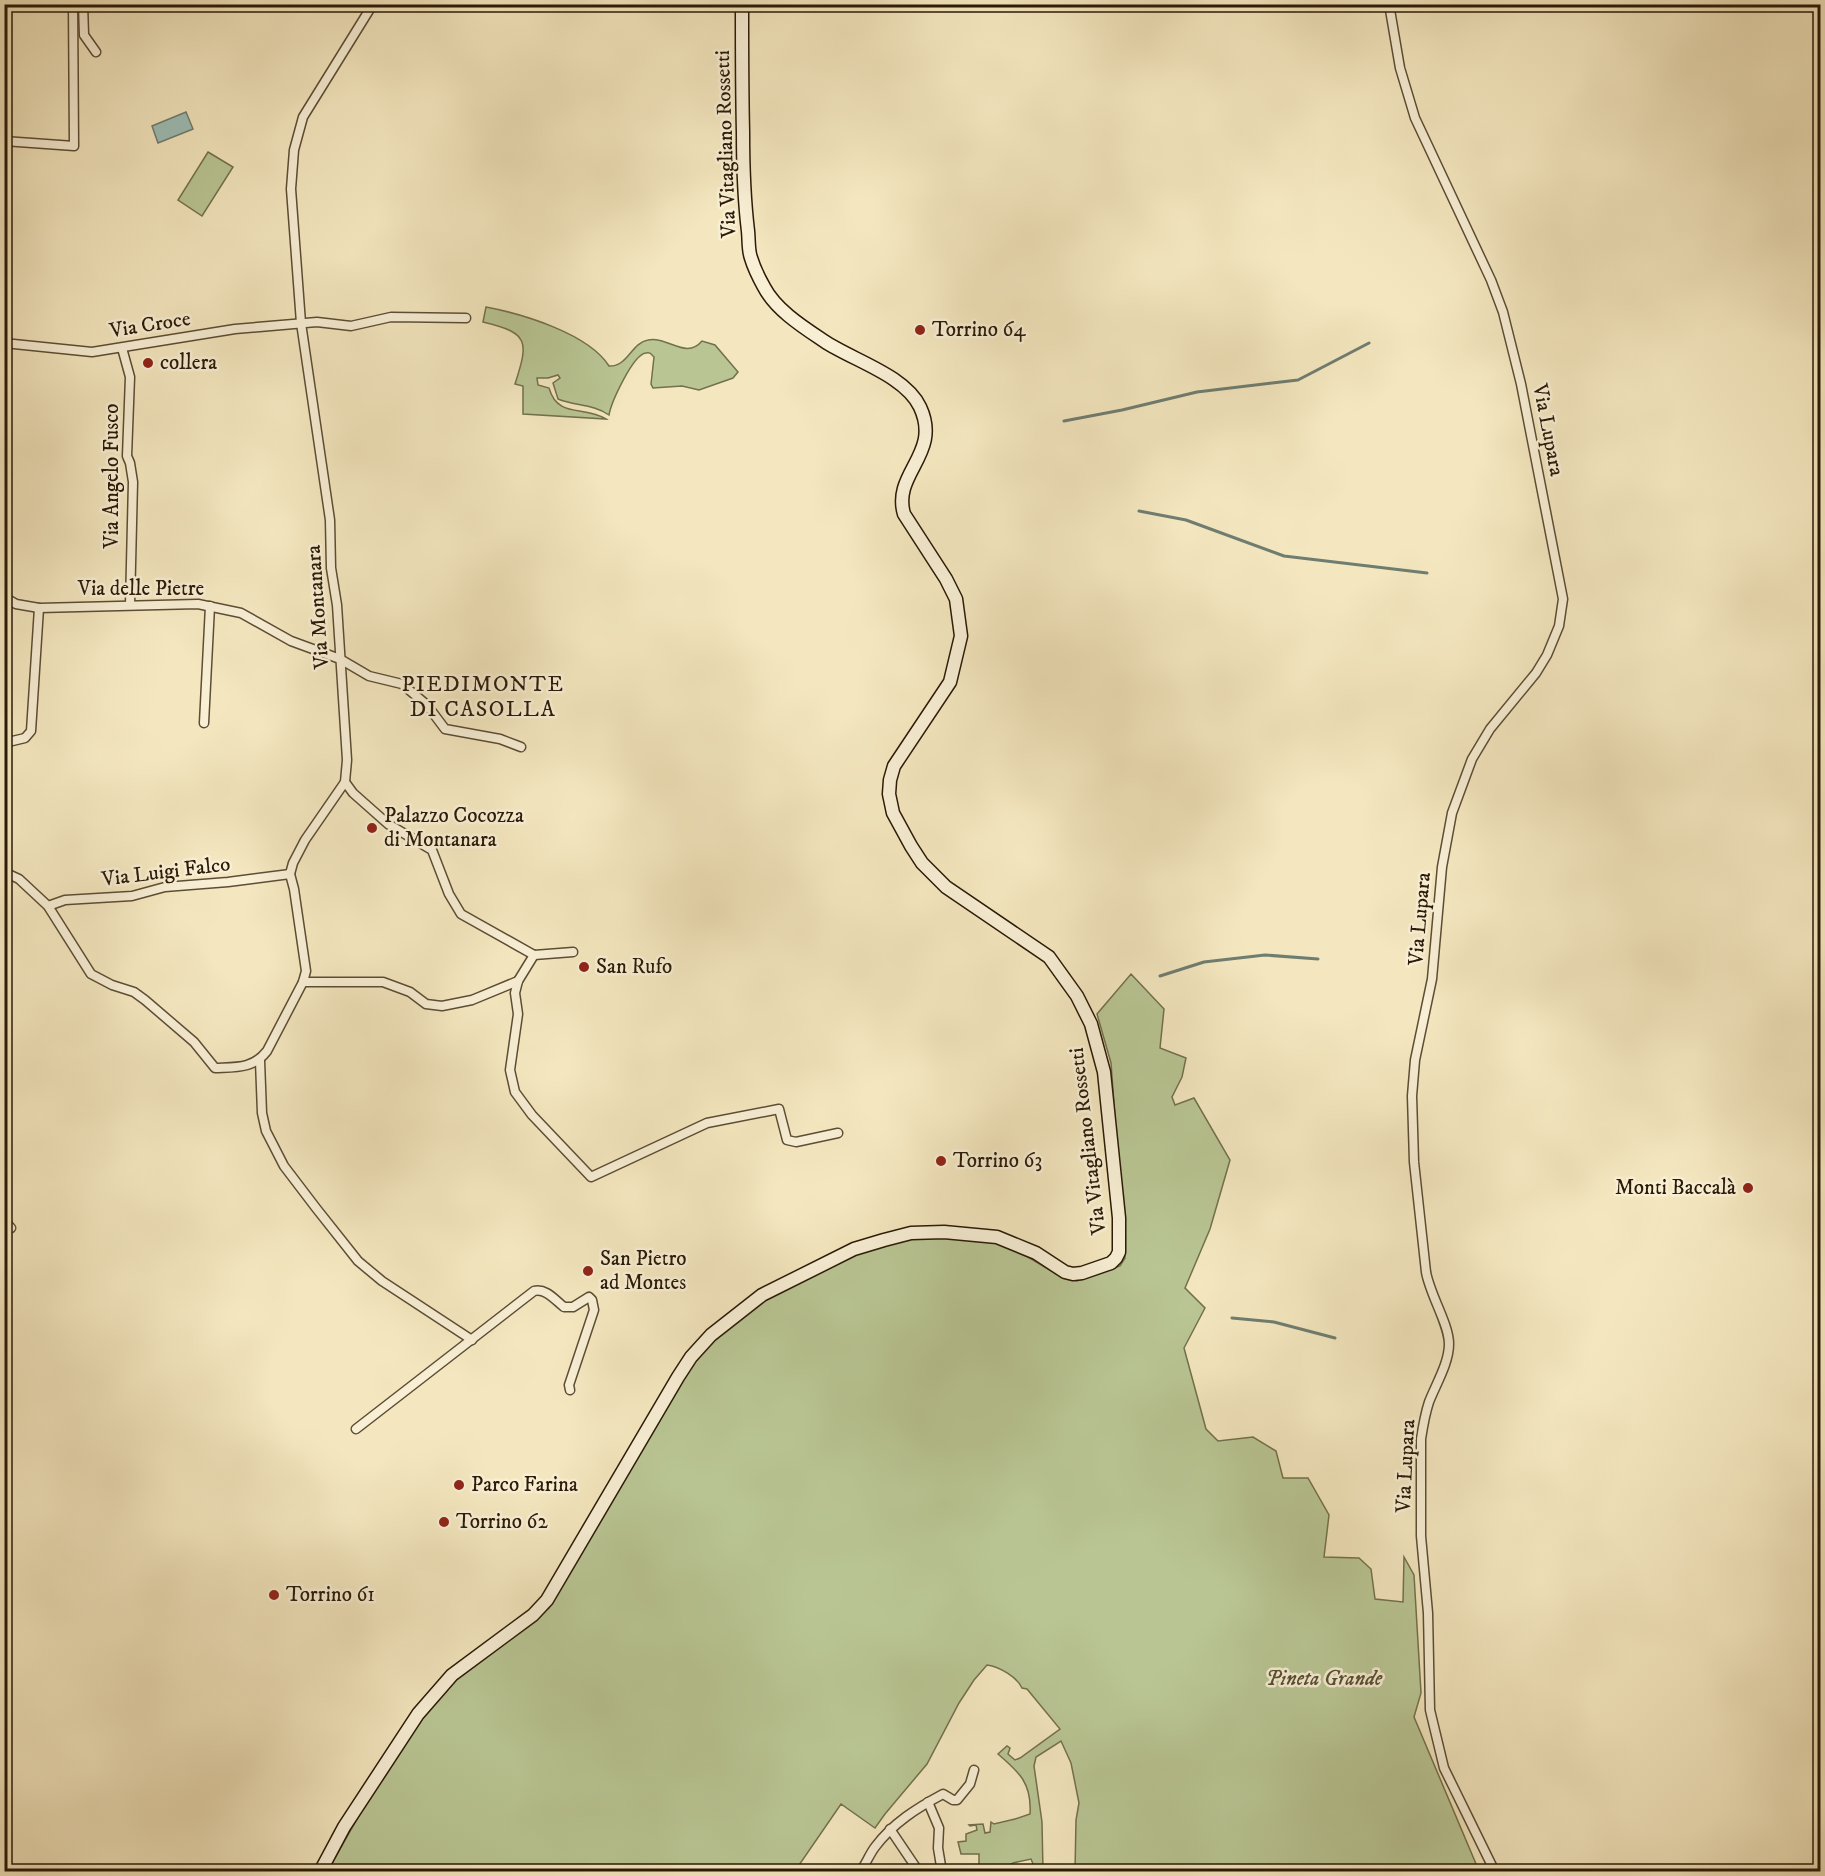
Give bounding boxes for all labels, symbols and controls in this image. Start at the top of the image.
street label: Via Vitagliano Rossetti [710,49,742,240]
street label: Via Croce [107,306,193,344]
place label: Torrino 64 [932,317,1026,343]
marker: Torrino 64 [913,323,927,337]
place label: collera [160,350,217,376]
marker: collera [141,356,155,370]
street label: Via Lupara [1526,381,1570,478]
street label: Via Angelo Fusco [99,404,125,549]
street label: Via Montanara [301,544,335,671]
street label: Via delle Pietre [77,576,205,602]
district label: PIEDIMONTE DI CASOLLA [401,671,565,723]
place label: Palazzo Cocozza di Montanara [384,803,524,853]
marker: Palazzo Cocozza di Montanara [365,821,379,835]
street label: Via Luigi Falco [99,851,232,893]
street label: Via Lupara [1403,871,1437,968]
place label: San Rufo [596,954,672,980]
marker: San Rufo [577,960,591,974]
street label: Via Vitagliano Rossetti [1064,1046,1112,1237]
place label: Torrino 63 [953,1148,1042,1174]
marker: Torrino 63 [934,1154,948,1168]
place label: Monti Baccalà [1615,1175,1736,1201]
marker: Monti Baccalà [1741,1181,1755,1195]
place label: San Pietro ad Montes [600,1246,686,1296]
marker: San Pietro ad Montes [581,1264,595,1278]
street label: Via Lupara [1391,1419,1421,1514]
place label: Parco Farina [471,1472,578,1498]
marker: Parco Farina [452,1478,466,1492]
place label: Torrino 62 [456,1509,548,1535]
marker: Torrino 62 [437,1515,451,1529]
place label: Torrino 61 [286,1582,375,1608]
marker: Torrino 61 [267,1588,281,1602]
park label: Pineta Grande [1266,1666,1383,1692]

